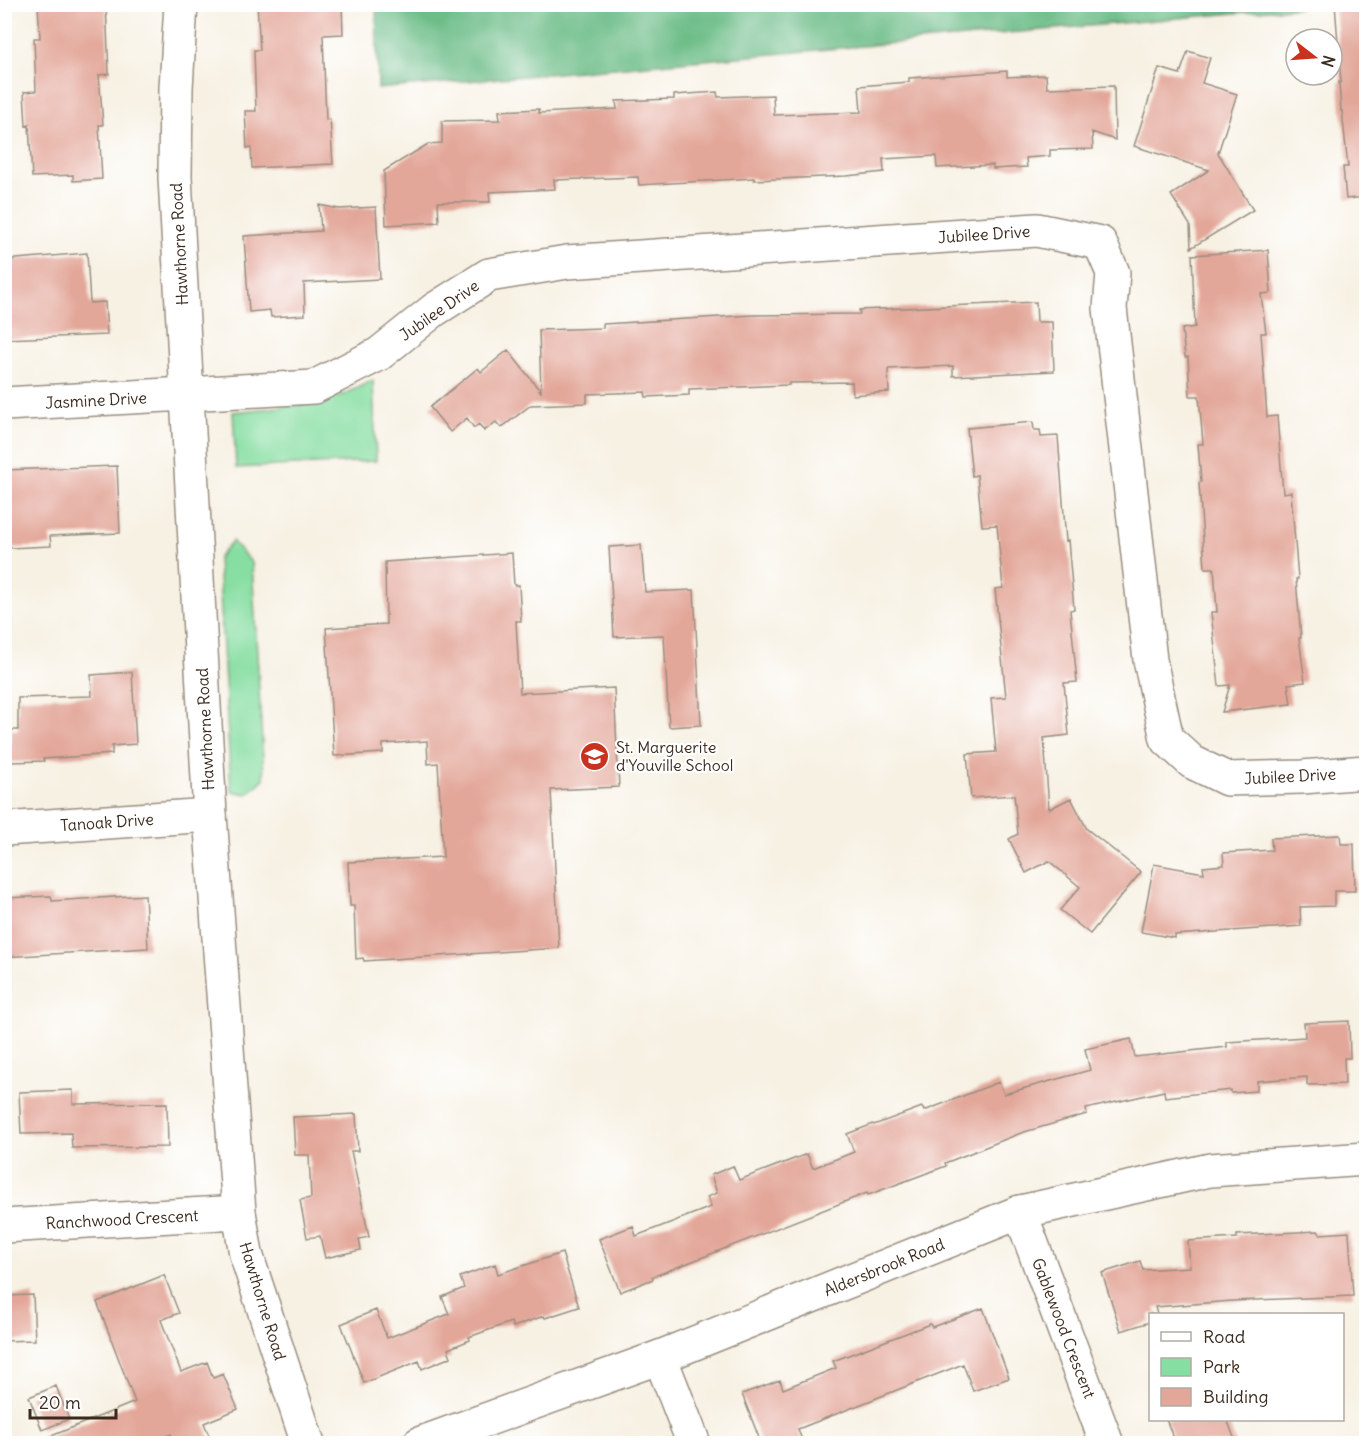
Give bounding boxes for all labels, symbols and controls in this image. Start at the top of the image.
north arrow [1284,27,1344,87]
text: N [1317,53,1340,70]
street label: Hawthorne Road [166,182,192,306]
street label: Jubilee Drive [937,221,1031,247]
street label: Jubilee Drive [395,275,483,345]
street label: Jasmine Drive [45,387,147,413]
street label: Hawthorne Road [192,667,218,791]
place label: St. Marguerite d'Youville School [616,737,733,775]
school or university icon: St. Marguerite d'Youville School [579,740,611,772]
street label: Jubilee Drive [1243,764,1337,788]
street label: Tanoak Drive [60,809,154,835]
street label: Ranchwood Crescent [45,1205,199,1233]
street label: Aldersbrook Road [821,1234,947,1300]
street label: Hawthorne Road [236,1239,290,1363]
street label: Gablewood Crescent [1028,1255,1100,1402]
legend [1149,1313,1344,1421]
text: Road [1203,1325,1246,1348]
text: Park [1203,1355,1240,1378]
scale bar [30,1382,116,1420]
text: Building [1203,1385,1268,1408]
text: 20 m [39,1391,81,1414]

